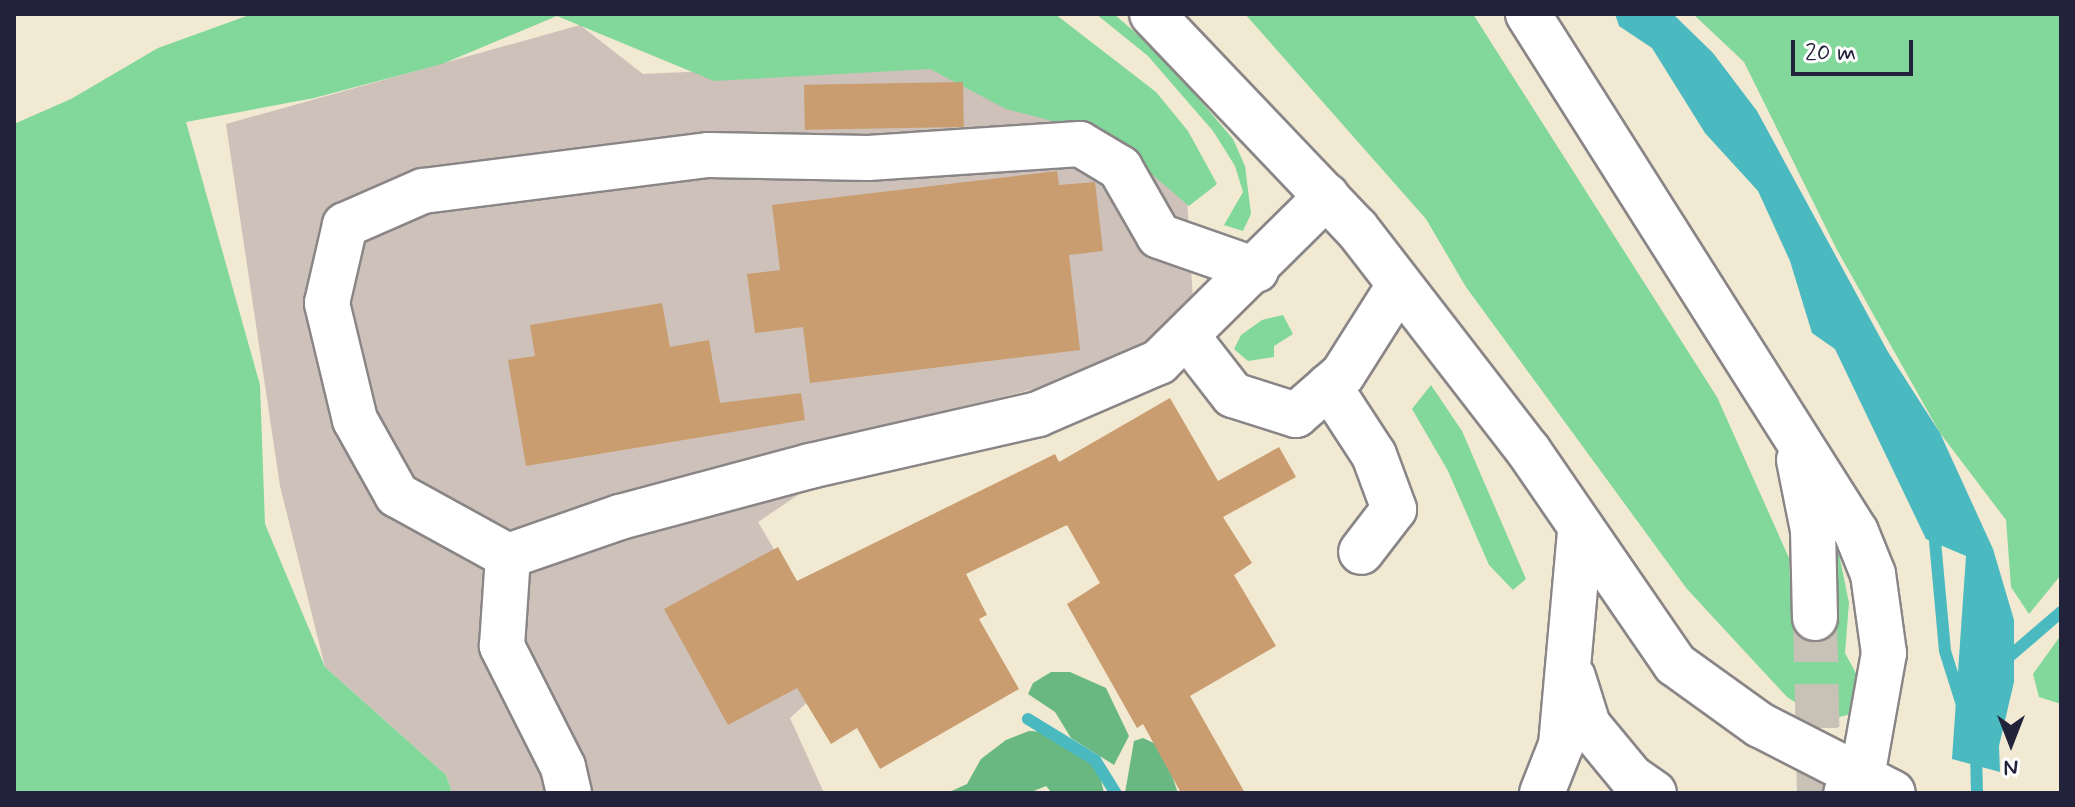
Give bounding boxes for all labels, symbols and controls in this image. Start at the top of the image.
scale bar [1795,24,1917,74]
text: 20 m [1805,38,1856,69]
north arrow [1971,703,2051,783]
text: N [2004,753,2018,781]

